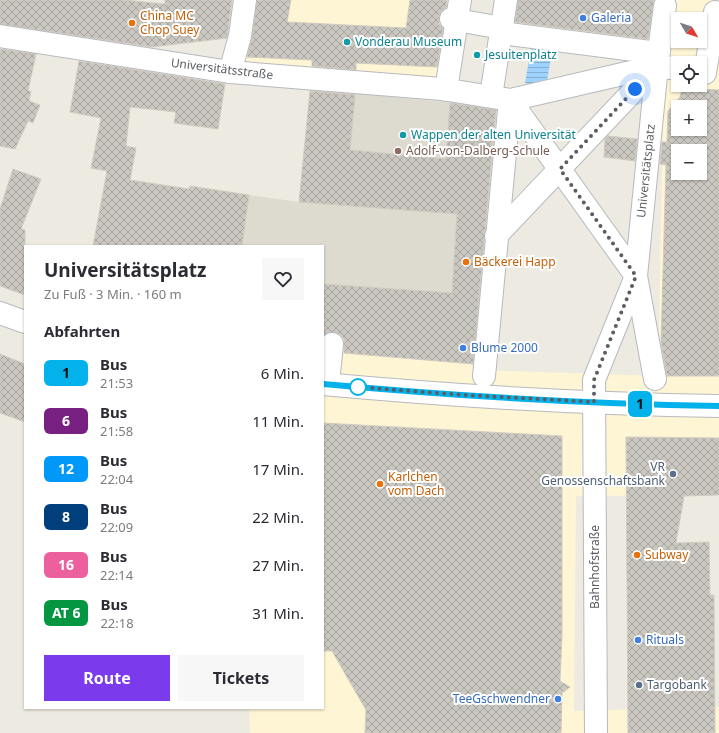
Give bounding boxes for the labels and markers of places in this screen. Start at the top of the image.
place label: China MC Chop Suey [140,7,200,38]
place label: Galeria [591,9,631,26]
marker: Galeria [578,13,588,23]
marker: China MC Chop Suey [127,18,137,28]
place label: Vonderau Museum [355,33,462,50]
marker: Vonderau Museum [342,37,352,47]
place label: Jesuitenplatz [484,46,557,63]
marker: Jesuitenplatz [472,50,482,60]
place label: Wappen der alten Universität [411,126,576,143]
marker: Wappen der alten Universität [398,130,408,140]
place label: Adolf-von-Dalberg-Schule [406,142,550,159]
marker: Adolf-von-Dalberg-Schule [393,146,403,156]
place label: Bäckerei Happ [474,253,556,270]
marker: Bäckerei Happ [461,257,471,267]
place label: Blume 2000 [471,339,538,356]
marker: Blume 2000 [458,343,468,353]
unlabelled marker [349,378,367,396]
place label: VR Genossenschaftsbank [541,458,666,489]
place label: Karlchen vom Dach [388,468,444,499]
marker: VR Genossenschaftsbank [668,469,678,479]
marker: Karlchen vom Dach [375,479,385,489]
place label: Subway [645,546,689,563]
marker: Subway [632,550,642,560]
place label: Rituals [646,631,684,648]
marker: Rituals [633,635,643,645]
place label: Targobank [647,676,707,693]
marker: Targobank [634,680,644,690]
place label: TeeGschwendner [453,690,550,707]
marker: TeeGschwendner [553,694,563,704]

